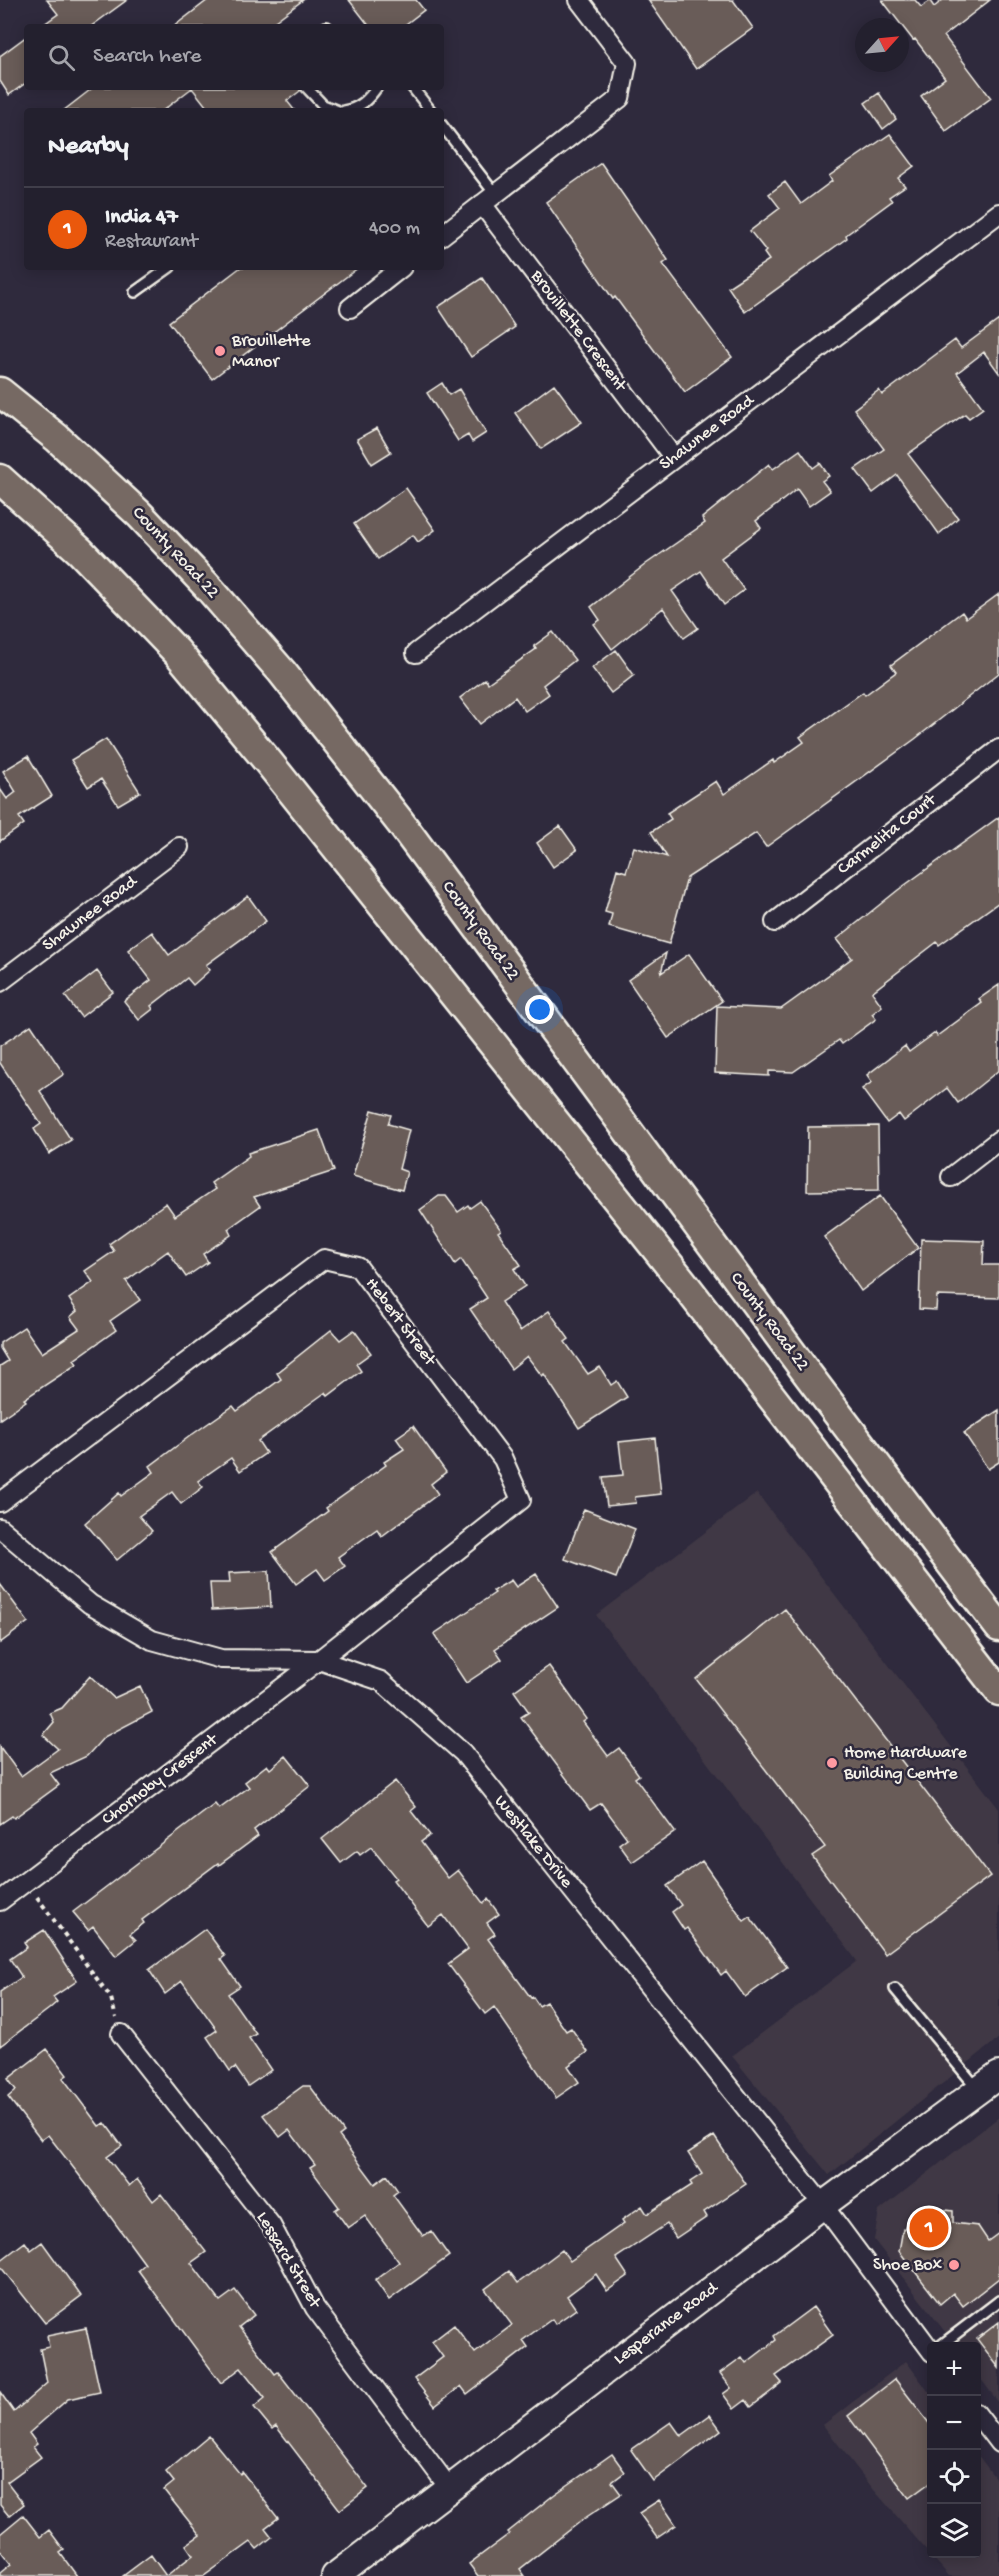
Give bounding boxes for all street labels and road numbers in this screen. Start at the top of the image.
street label: Brouillette Crescent [525,266,631,397]
street label: Shawnee Road [656,390,759,475]
street label: County Road 22 [127,503,223,603]
street label: Carmelita Court [834,789,942,880]
street label: Shawnee Road [39,871,142,956]
street label: County Road 22 [437,877,523,985]
street label: County Road 22 [725,1269,813,1375]
street label: Hebert Street [360,1274,441,1371]
street label: Chornoby Crescent [98,1729,223,1830]
street label: Westlake Drive [489,1791,577,1893]
street label: Lessard Street [251,2208,326,2313]
street label: Lesperance Road [610,2277,723,2370]

